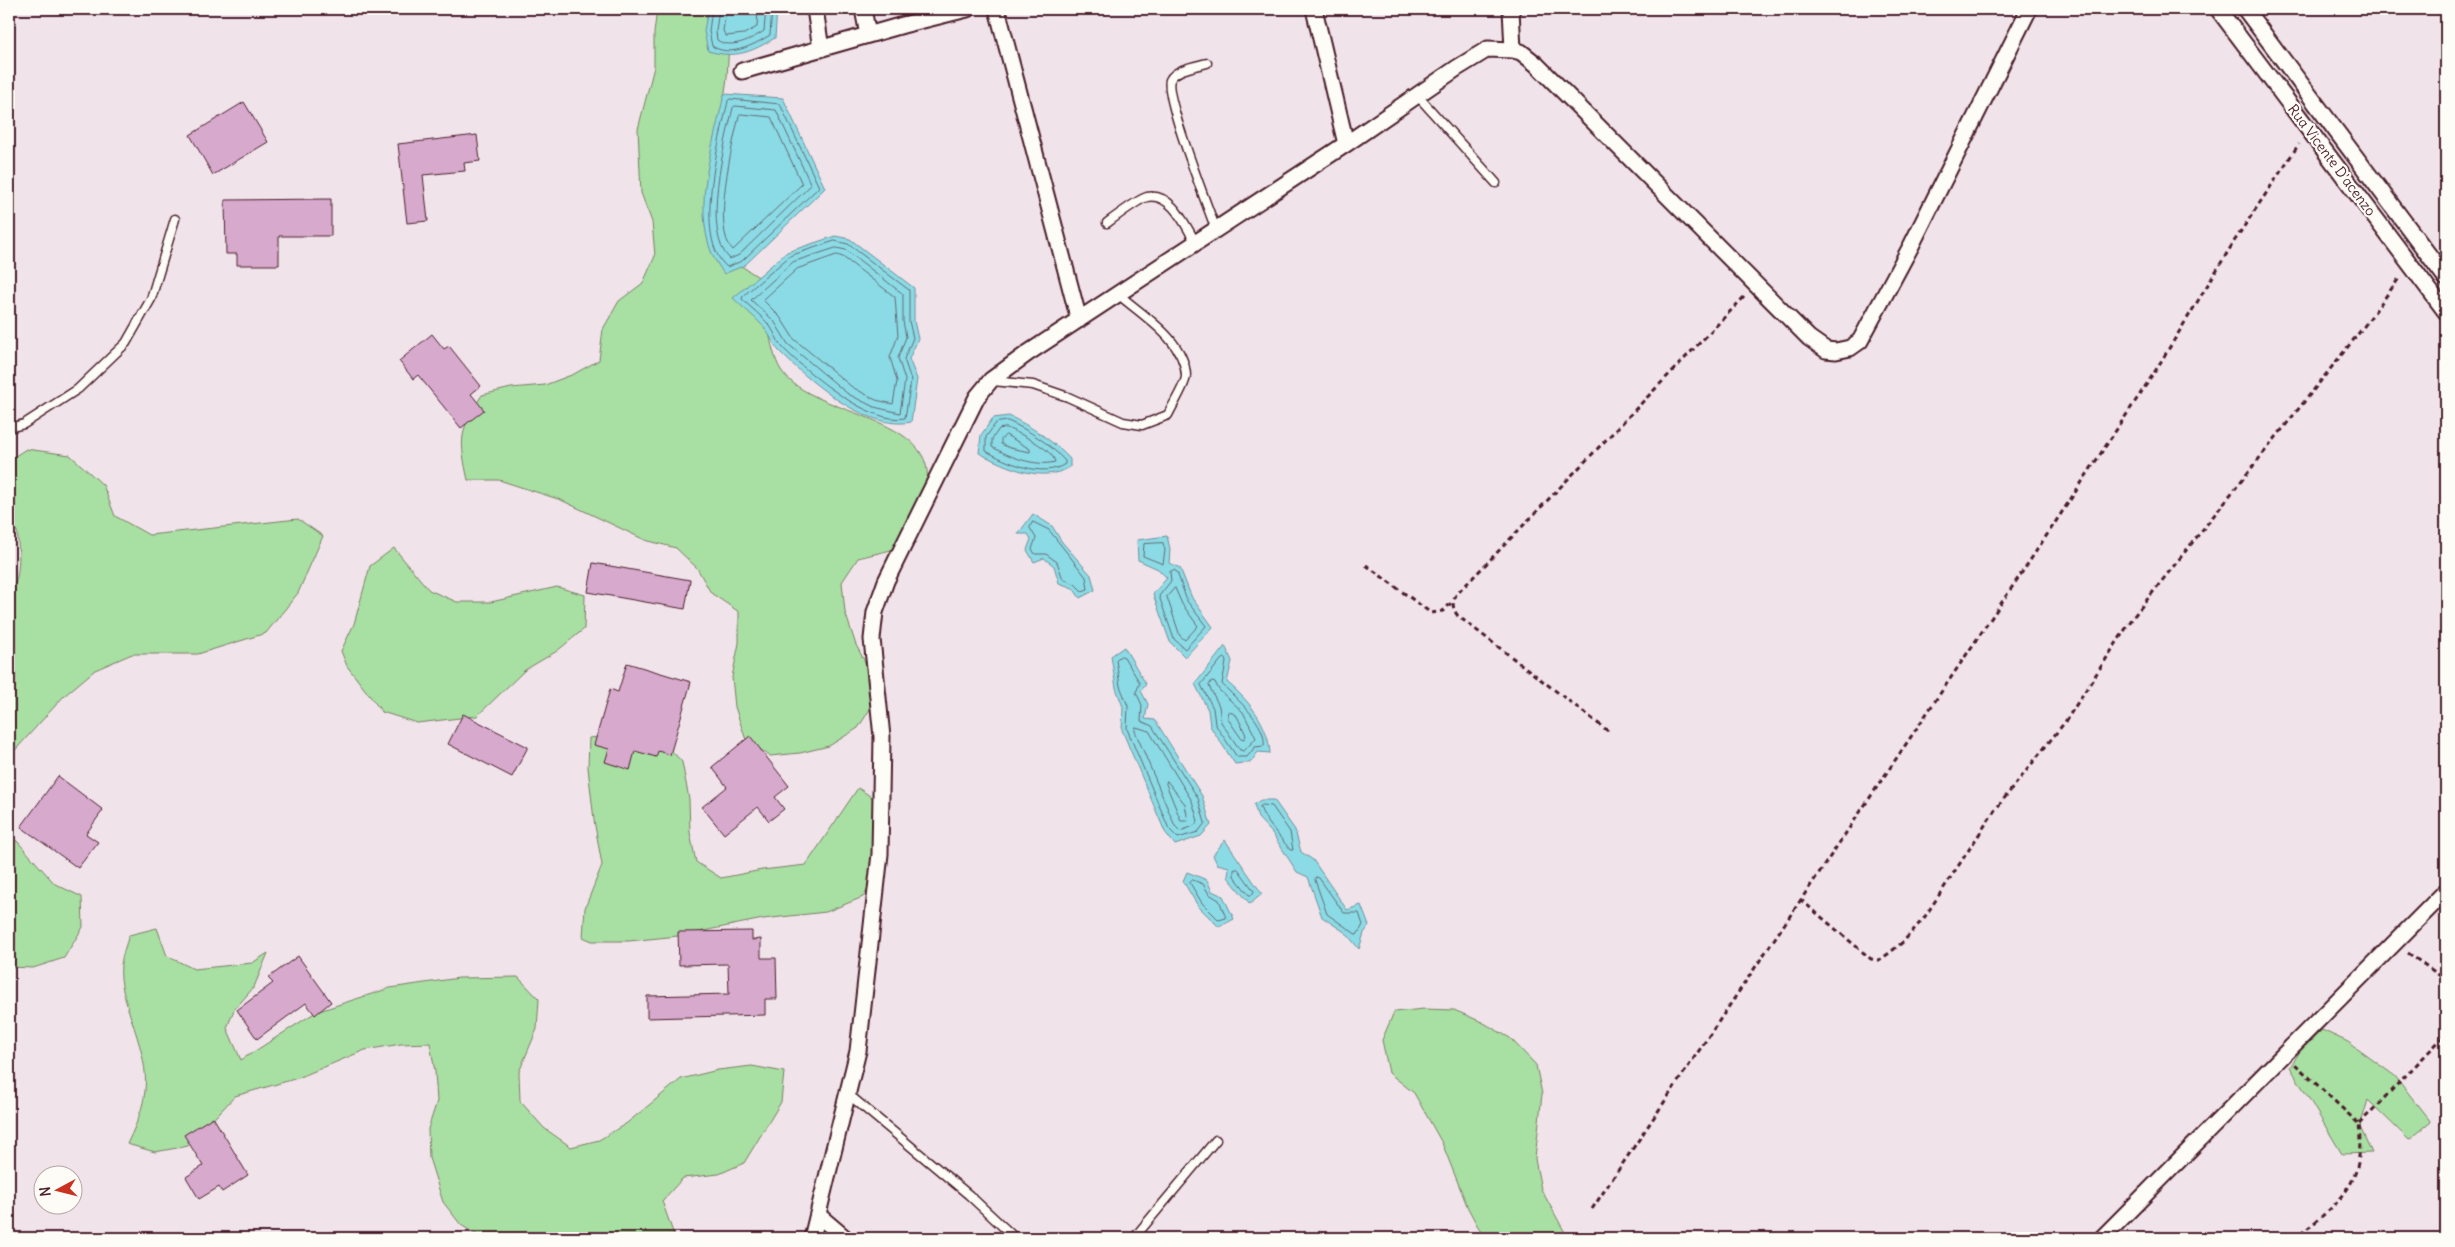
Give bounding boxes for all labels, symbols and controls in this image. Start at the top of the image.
street label: Rua Vicente D'acenzo [2284,101,2380,220]
north arrow [32,1164,82,1214]
text: N [36,1186,55,1197]

